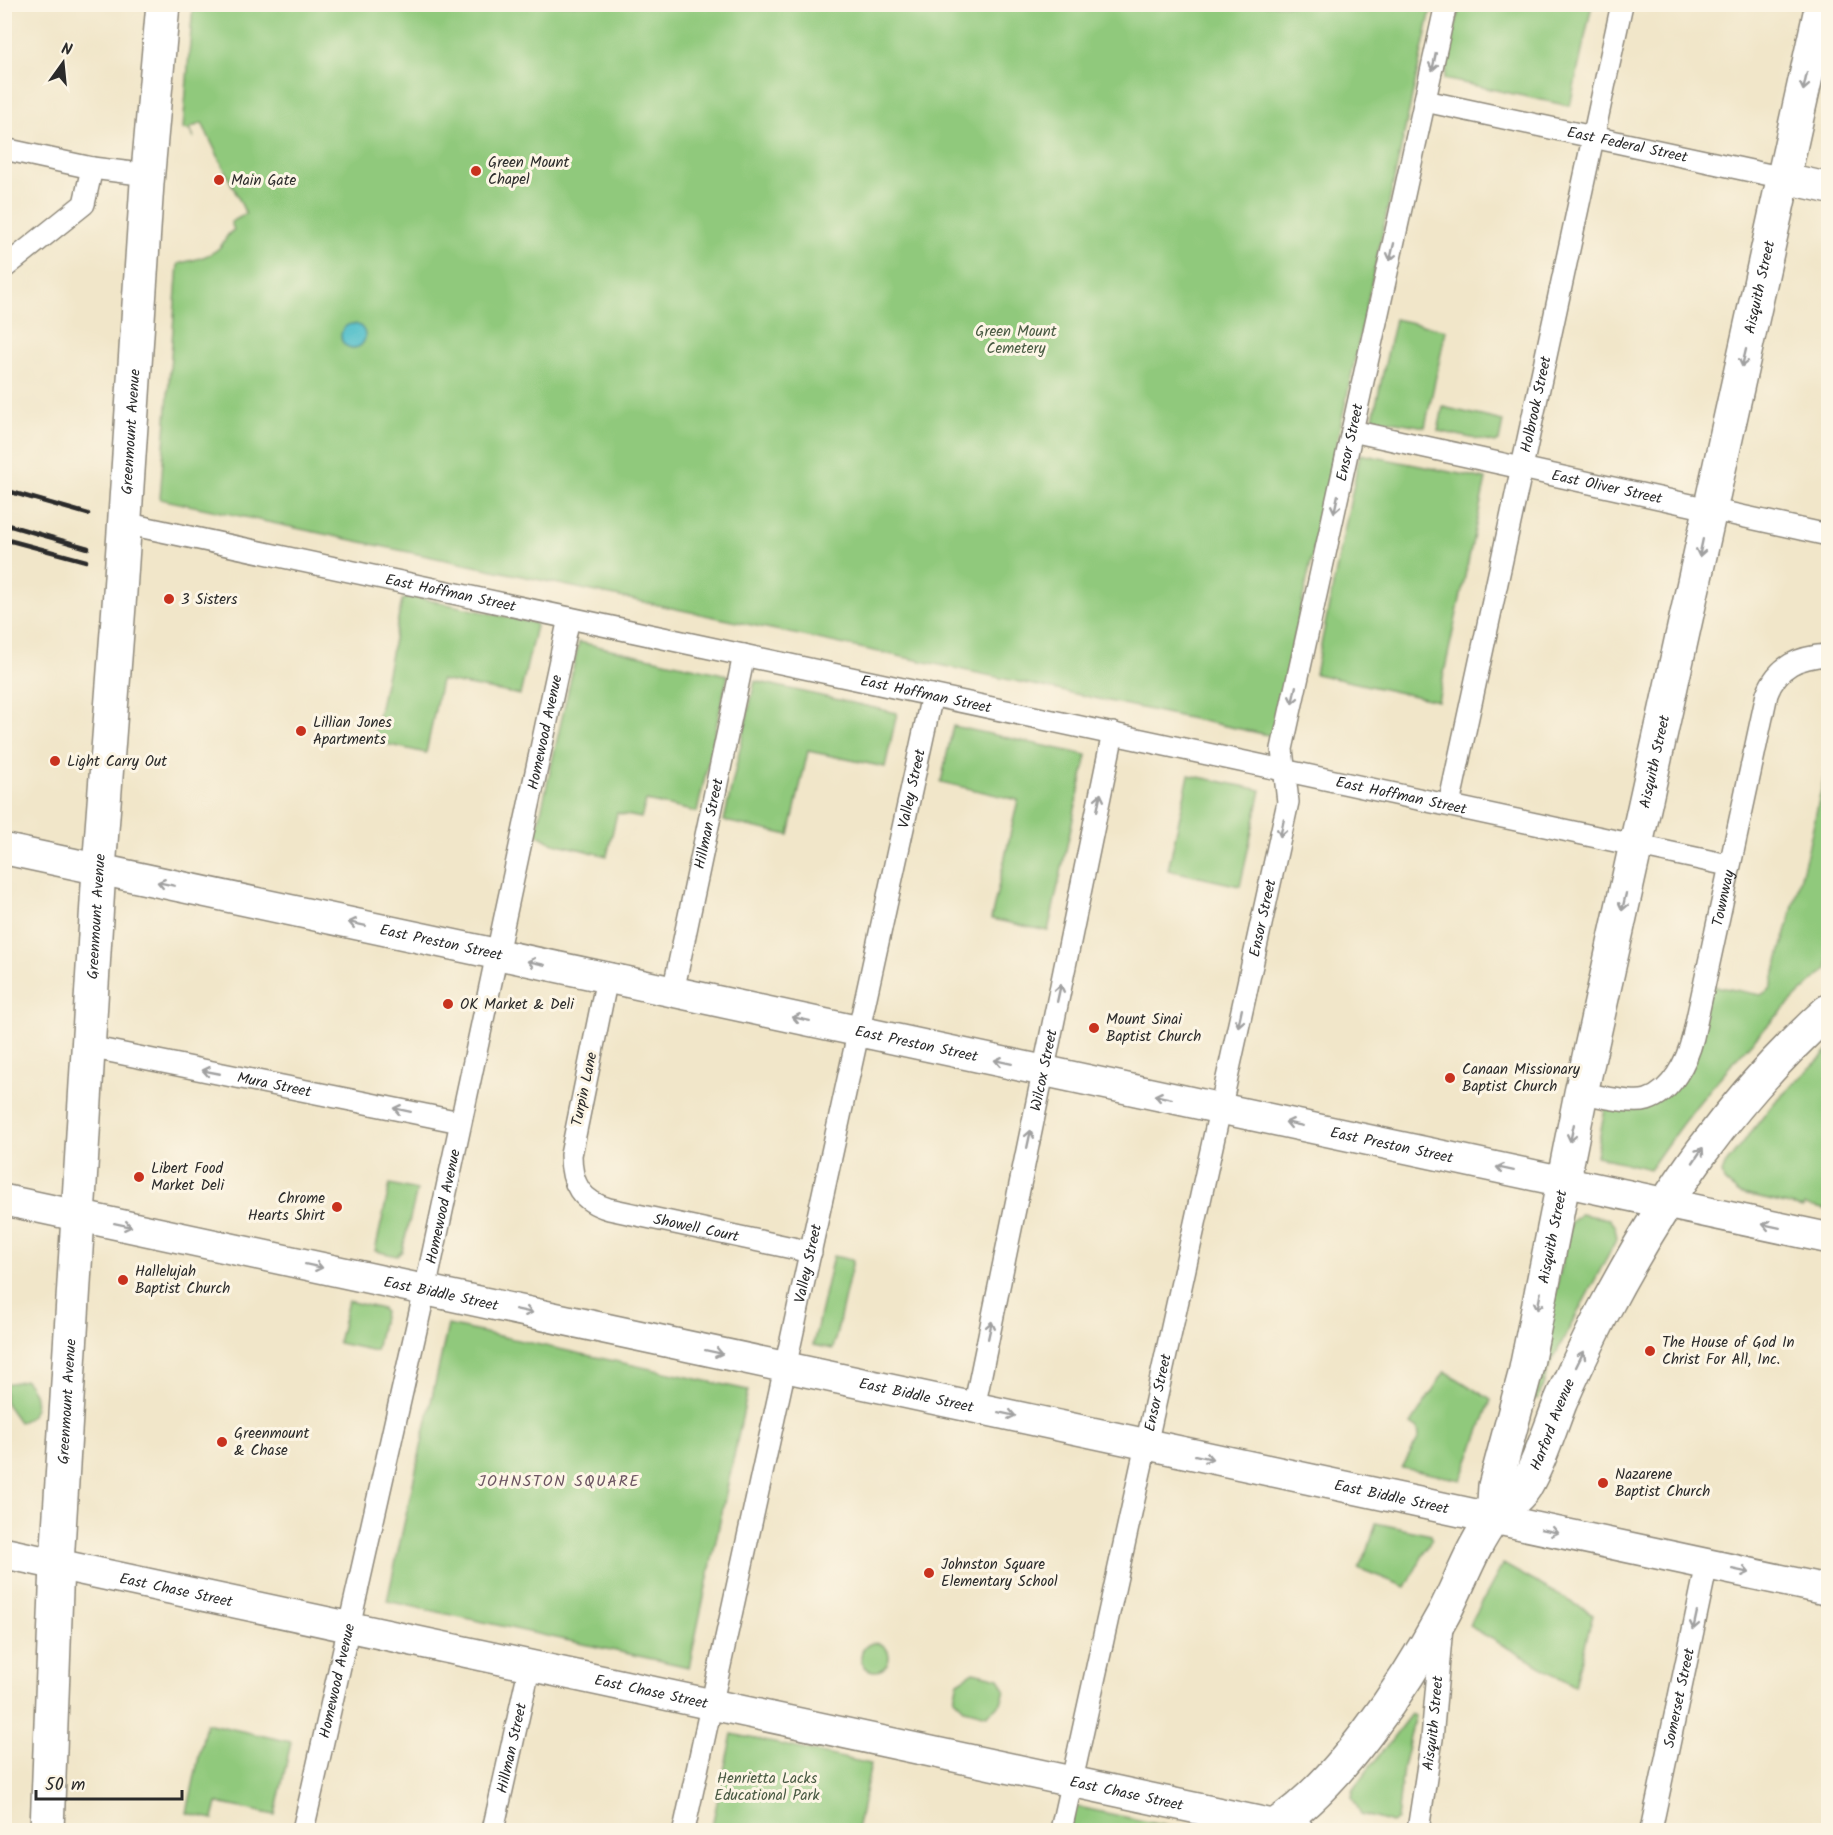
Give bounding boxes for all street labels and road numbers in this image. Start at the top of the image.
street label: East Federal Street [1565,121,1690,170]
street label: Aisquith Street [1738,238,1782,336]
street label: Holbrook Street [1514,354,1559,455]
street label: Greenmount Avenue [115,368,148,495]
street label: Ensor Street [1330,401,1371,484]
street label: East Oliver Street [1549,464,1665,511]
street label: East Hoffman Street [383,568,518,619]
street label: East Hoffman Street [858,669,994,721]
street label: Homewood Avenue [521,673,570,792]
street label: Aisquith Street [1633,713,1677,811]
street label: Valley Street [892,747,933,831]
street label: East Hoffman Street [1333,771,1469,822]
street label: Hillman Street [688,776,731,871]
street label: Greenmount Avenue [81,853,113,980]
street label: Townway [1706,867,1742,929]
street label: Ensor Street [1243,877,1284,959]
street label: East Preston Street [377,918,505,968]
street label: East Preston Street [853,1020,980,1069]
street label: Wilcox Street [1024,1027,1065,1113]
street label: Turpin Lane [565,1050,605,1128]
street label: Mura Street [235,1066,313,1105]
street label: East Preston Street [1328,1121,1455,1171]
street label: Homewood Avenue [420,1147,468,1266]
street label: Aisquith Street [1532,1188,1574,1286]
street label: Showell Court [651,1208,741,1249]
street label: Valley Street [788,1222,829,1305]
street label: East Biddle Street [381,1271,501,1318]
street label: Greenmount Avenue [52,1338,84,1465]
street label: Ensor Street [1138,1351,1179,1434]
street label: East Biddle Street [857,1372,976,1420]
street label: Harford Avenue [1524,1375,1582,1475]
street label: East Biddle Street [1332,1474,1451,1522]
street label: East Chase Street [117,1567,235,1615]
street label: Homewood Avenue [313,1621,362,1741]
street label: Somerset Street [1658,1646,1702,1750]
street label: East Chase Street [592,1669,710,1716]
street label: Aisquith Street [1416,1675,1451,1772]
street label: Hillman Street [491,1700,534,1796]
street label: East Chase Street [1067,1770,1185,1818]

